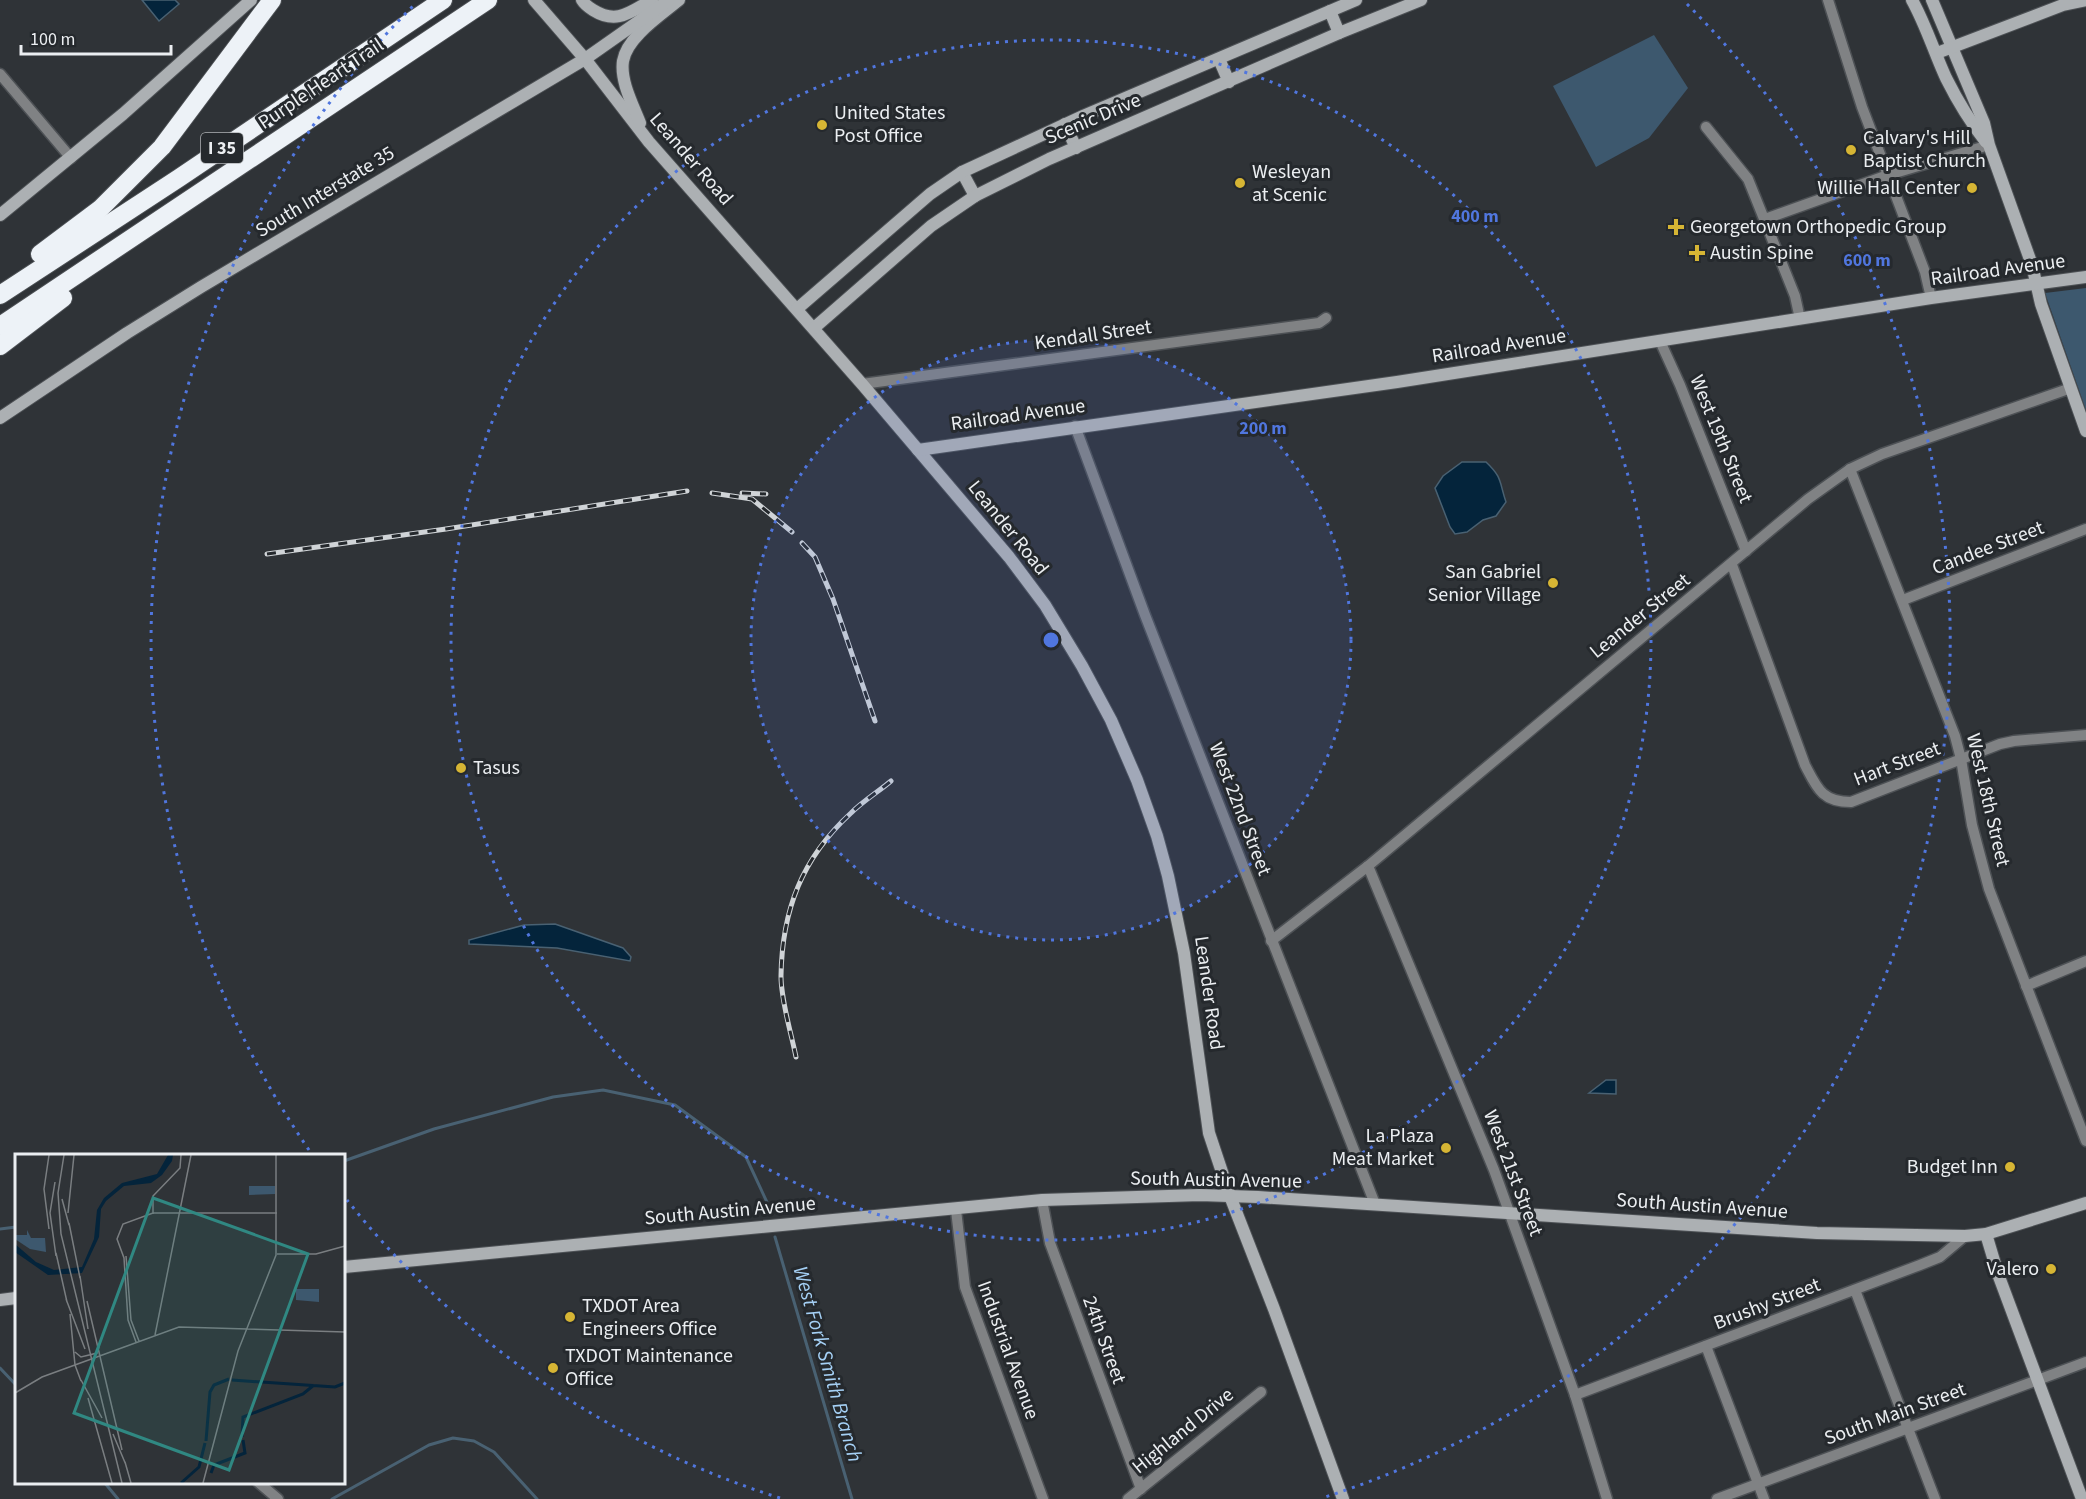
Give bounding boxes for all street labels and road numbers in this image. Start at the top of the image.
street label: Purple Heart Trail [253,32,389,136]
street label: Scenic Drive [1041,86,1145,152]
street label: Leander Road [643,106,739,212]
road number: I 35 [201,133,243,163]
street label: South Interstate 35 [250,139,400,245]
street label: Railroad Avenue [1929,247,2067,293]
street label: Kendall Street [1033,313,1154,357]
street label: Railroad Avenue [1430,322,1568,370]
street label: West 19th Street [1683,371,1760,508]
street label: Railroad Avenue [949,392,1087,438]
street label: Leander Road [961,474,1055,582]
street label: Candee Street [1928,514,2048,582]
street label: Leander Street [1584,567,1696,665]
street label: West 18th Street [1959,731,2017,870]
street label: Hart Street [1850,735,1945,793]
street label: West 22nd Street [1202,738,1278,880]
street label: Leander Road [1187,934,1231,1052]
street label: West 21st Street [1476,1106,1550,1240]
street label: South Austin Avenue [1130,1165,1302,1195]
street label: South Austin Avenue [1615,1186,1789,1226]
street label: South Austin Avenue [643,1190,817,1232]
street label: Brushy Street [1710,1271,1825,1337]
street label: Industrial Avenue [970,1277,1046,1423]
street label: 24th Street [1075,1292,1133,1388]
street label: South Main Street [1820,1375,1970,1453]
street label: Highland Drive [1126,1381,1240,1481]

